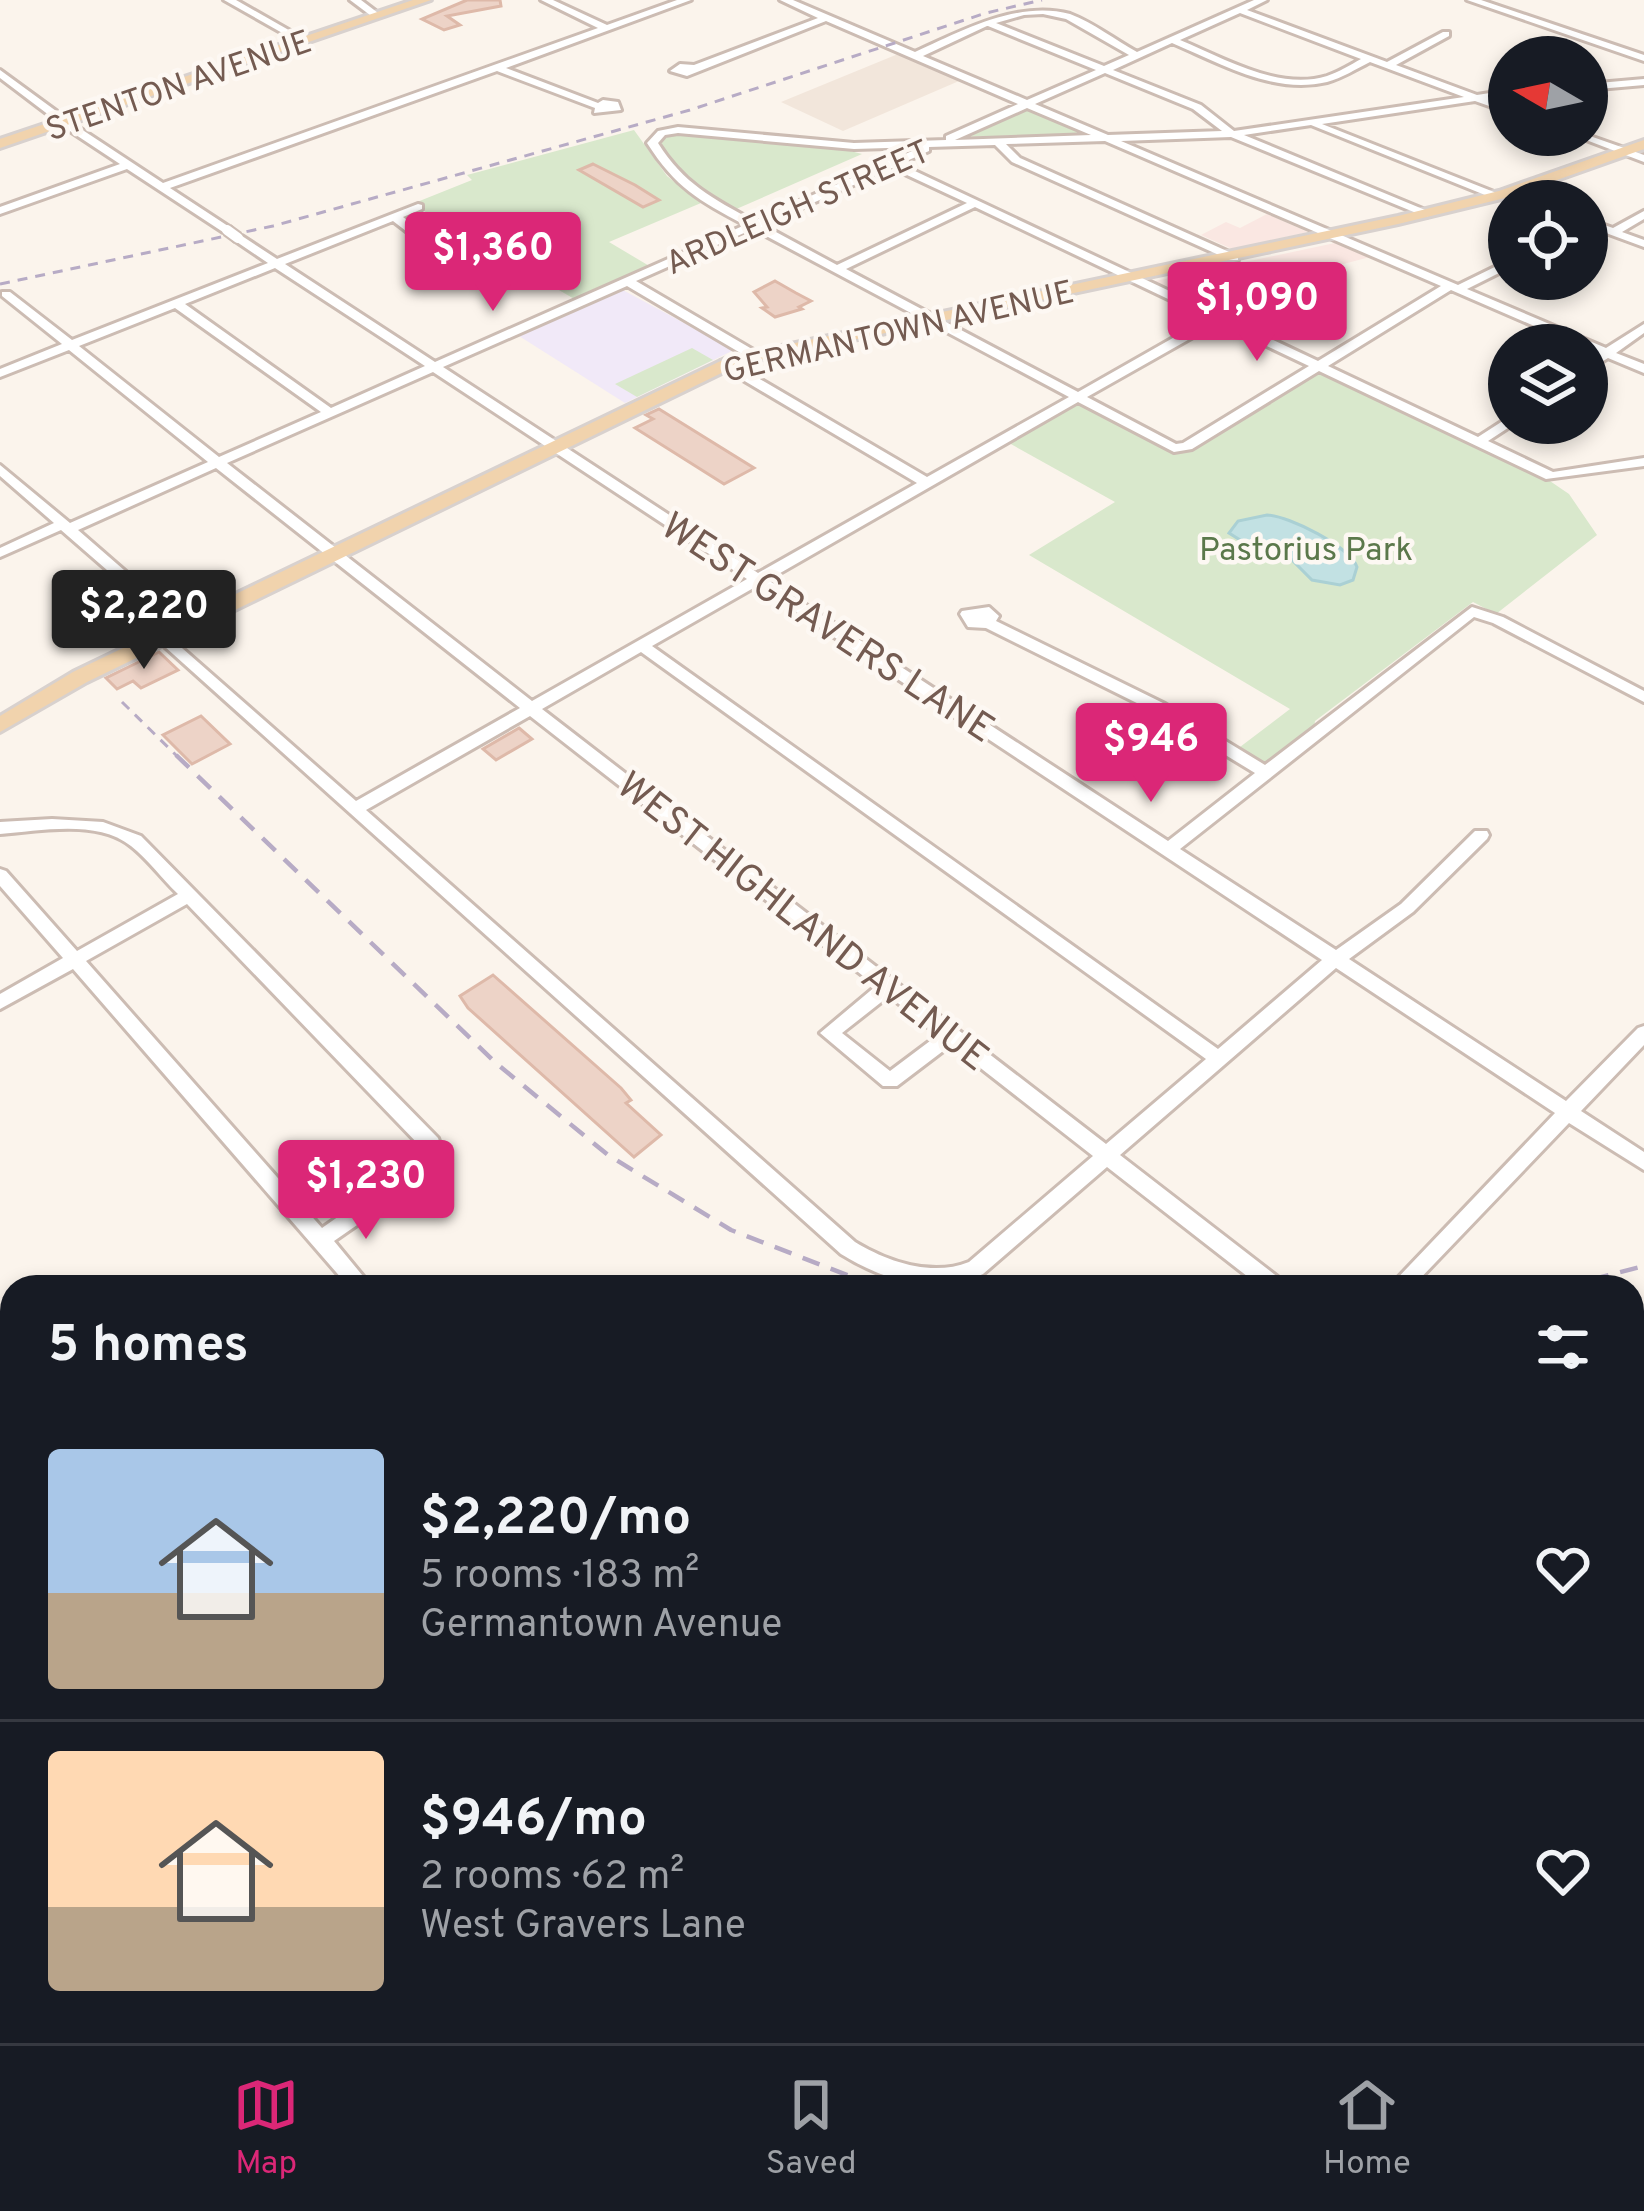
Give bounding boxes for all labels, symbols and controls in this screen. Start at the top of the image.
street label: STENTON AVENUE [41,23,318,153]
north arrow [1488,36,1608,156]
map controls [1488,36,1608,444]
street label: ARDLEIGH STREET [660,132,938,287]
button: locate [1488,180,1608,300]
pin: $1,360 [395,212,591,314]
text: $1,360 [432,226,554,275]
pin: $1,090 [1159,262,1355,364]
street label: GERMANTOWN AVENUE [719,273,1078,395]
text: $1,090 [1195,276,1319,325]
button: layers [1488,324,1608,444]
street label: WEST GRAVERS LANE [651,504,1002,756]
park label: Pastorius Park [1199,531,1413,573]
pin: $2,220 [46,570,242,672]
text: $2,220 [79,584,209,633]
pin: $946 [1080,703,1222,805]
text: $946 [1103,717,1199,766]
street label: WEST HIGHLAND AVENUE [605,763,997,1084]
pin: $1,230 [268,1140,464,1242]
text: $1,230 [305,1154,427,1203]
icon: filters [1530,1314,1596,1380]
text: 5 homes [48,1315,249,1380]
text: $2,220/mo [420,1488,691,1553]
icon: home [144,1497,288,1641]
icon: heart [1530,1536,1596,1602]
text: 5 rooms · 183 m² [420,1553,699,1602]
text: Germantown Avenue [420,1602,782,1651]
text: $946/mo [420,1789,647,1854]
icon: home [144,1799,288,1943]
icon: heart [1530,1838,1596,1904]
text: 2 rooms · 62 m² [420,1854,684,1903]
text: West Gravers Lane [420,1903,746,1952]
tab: Map [233,2072,299,2186]
tab: Saved [766,2072,857,2186]
tab: Home [1323,2072,1411,2186]

